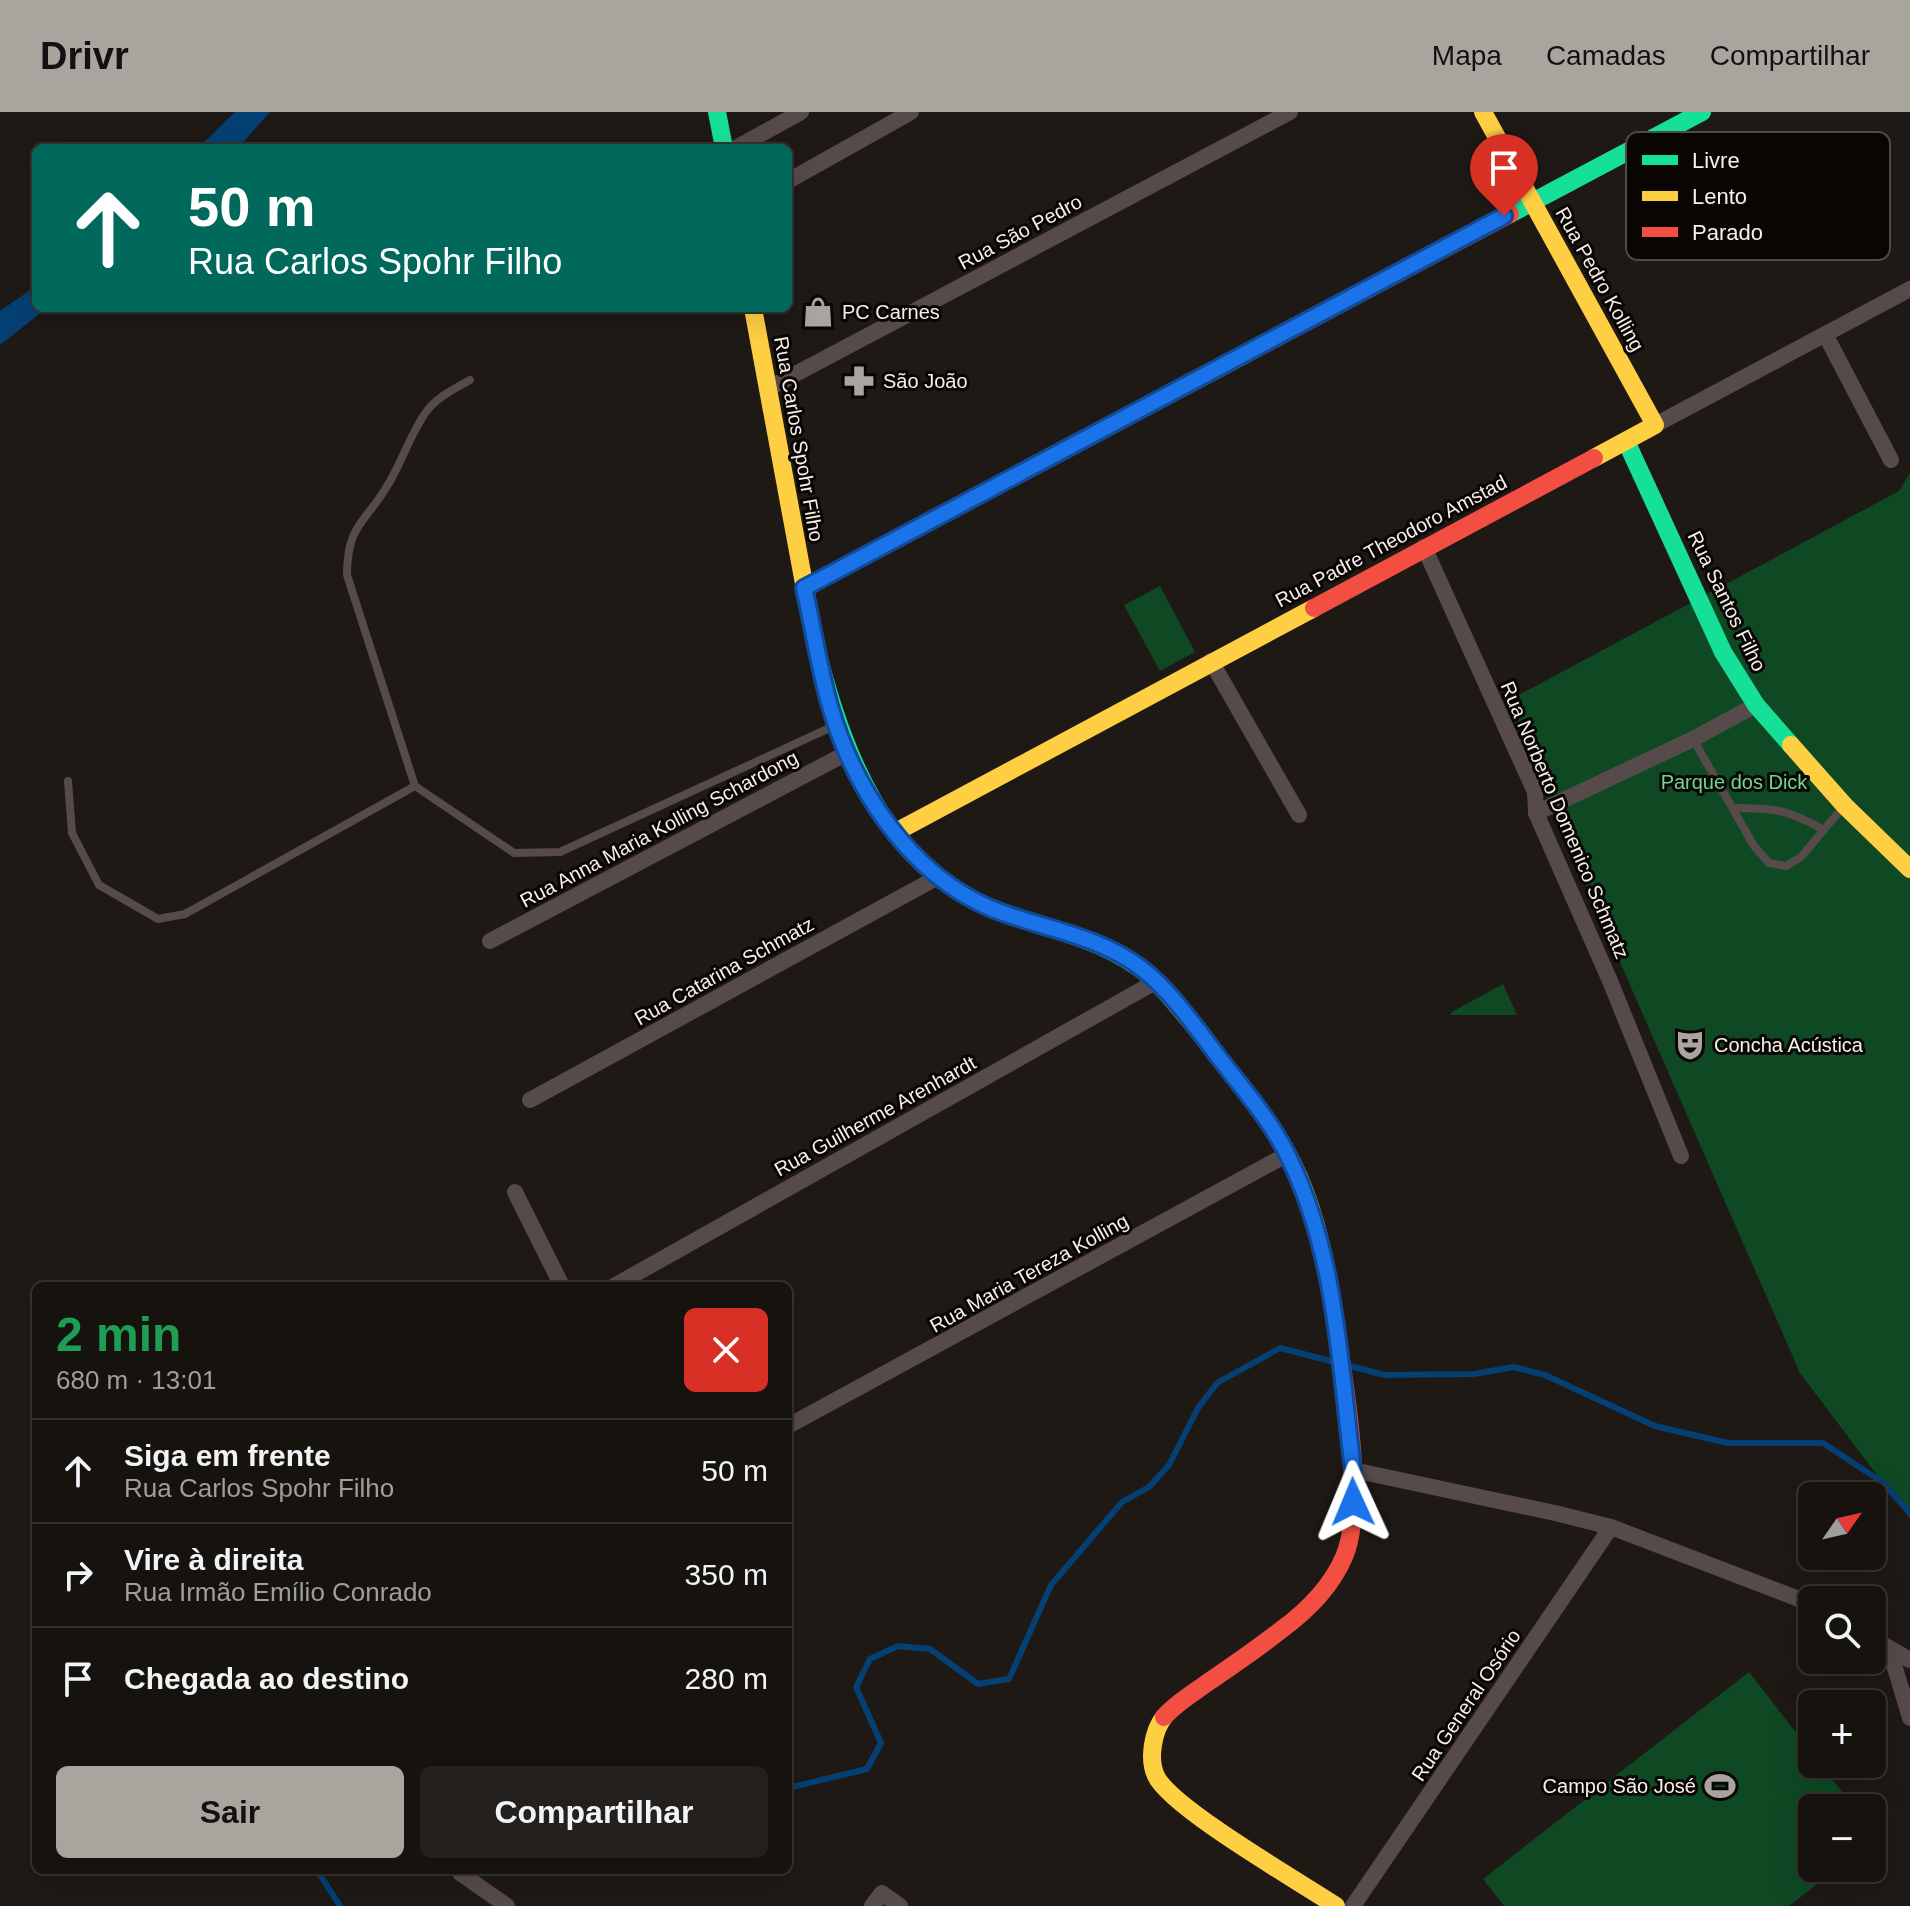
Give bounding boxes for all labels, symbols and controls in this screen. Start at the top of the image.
text: Drivr [40,35,129,77]
text: Mapa [1432,40,1502,71]
text: Camadas [1546,40,1666,71]
text: Compartilhar [1710,40,1870,71]
legend [1626,132,1890,260]
pin [1470,134,1538,216]
icon: arrive [1482,146,1526,190]
text: Livre [1692,148,1740,173]
text: 50 m [188,175,316,238]
icon: ahead [56,176,160,280]
text: Lento [1692,184,1747,209]
street label: Rua São Pedro [954,190,1086,274]
street label: Rua Pedro Kolling [1551,203,1649,355]
text: Parado [1692,220,1763,245]
text: Rua Carlos Spohr Filho [188,241,562,282]
shop icon: PC Carnes [801,295,835,329]
place label: PC Carnes [842,301,940,323]
street label: Rua Carlos Spohr Filho [770,335,828,543]
pharmacy icon: São João [842,364,876,398]
place label: São João [883,370,968,392]
street label: Rua Padre Theodoro Amstad [1272,471,1510,611]
street label: Rua Santos Filho [1683,527,1771,675]
street label: Rua Norberto Domenico Schmatz [1496,678,1634,962]
street label: Rua Anna Maria Kolling Schardong [516,746,802,912]
park label: Parque dos Dick [1661,771,1808,793]
street label: Rua Catarina Schmatz [631,913,817,1029]
theatre icon: Concha Acústica [1673,1028,1707,1062]
place label: Concha Acústica [1714,1034,1864,1056]
street label: Rua Guilherme Arenhardt [770,1051,980,1181]
street label: Rua Maria Tereza Kolling [926,1209,1132,1337]
text: 2 min [56,1308,181,1361]
button: close [684,1308,768,1392]
text: 680 m · 13:01 [56,1365,216,1395]
text: Siga em frente [124,1439,331,1472]
icon: ahead [56,1449,100,1493]
text: 50 m [701,1454,768,1487]
position arrow [1311,1460,1395,1544]
text: Rua Carlos Spohr Filho [124,1473,394,1503]
north arrow [1798,1482,1886,1570]
map controls [1798,1482,1886,1882]
text: Vire à direita [124,1543,304,1576]
icon: right [56,1553,100,1597]
text: 350 m [685,1558,768,1591]
text: Rua Irmão Emílio Conrado [124,1577,432,1607]
button: search [1798,1586,1886,1674]
street label: Rua General Osório [1407,1625,1525,1785]
icon: arrive [56,1657,100,1701]
text: Chegada ao destino [124,1662,409,1695]
text: 280 m [685,1662,768,1695]
button: + [1798,1690,1886,1778]
button: Sair [56,1766,404,1858]
button: Compartilhar [420,1766,768,1858]
sports icon: Campo São José [1703,1769,1737,1803]
place label: Campo São José [1543,1775,1696,1797]
button: − [1798,1794,1886,1882]

